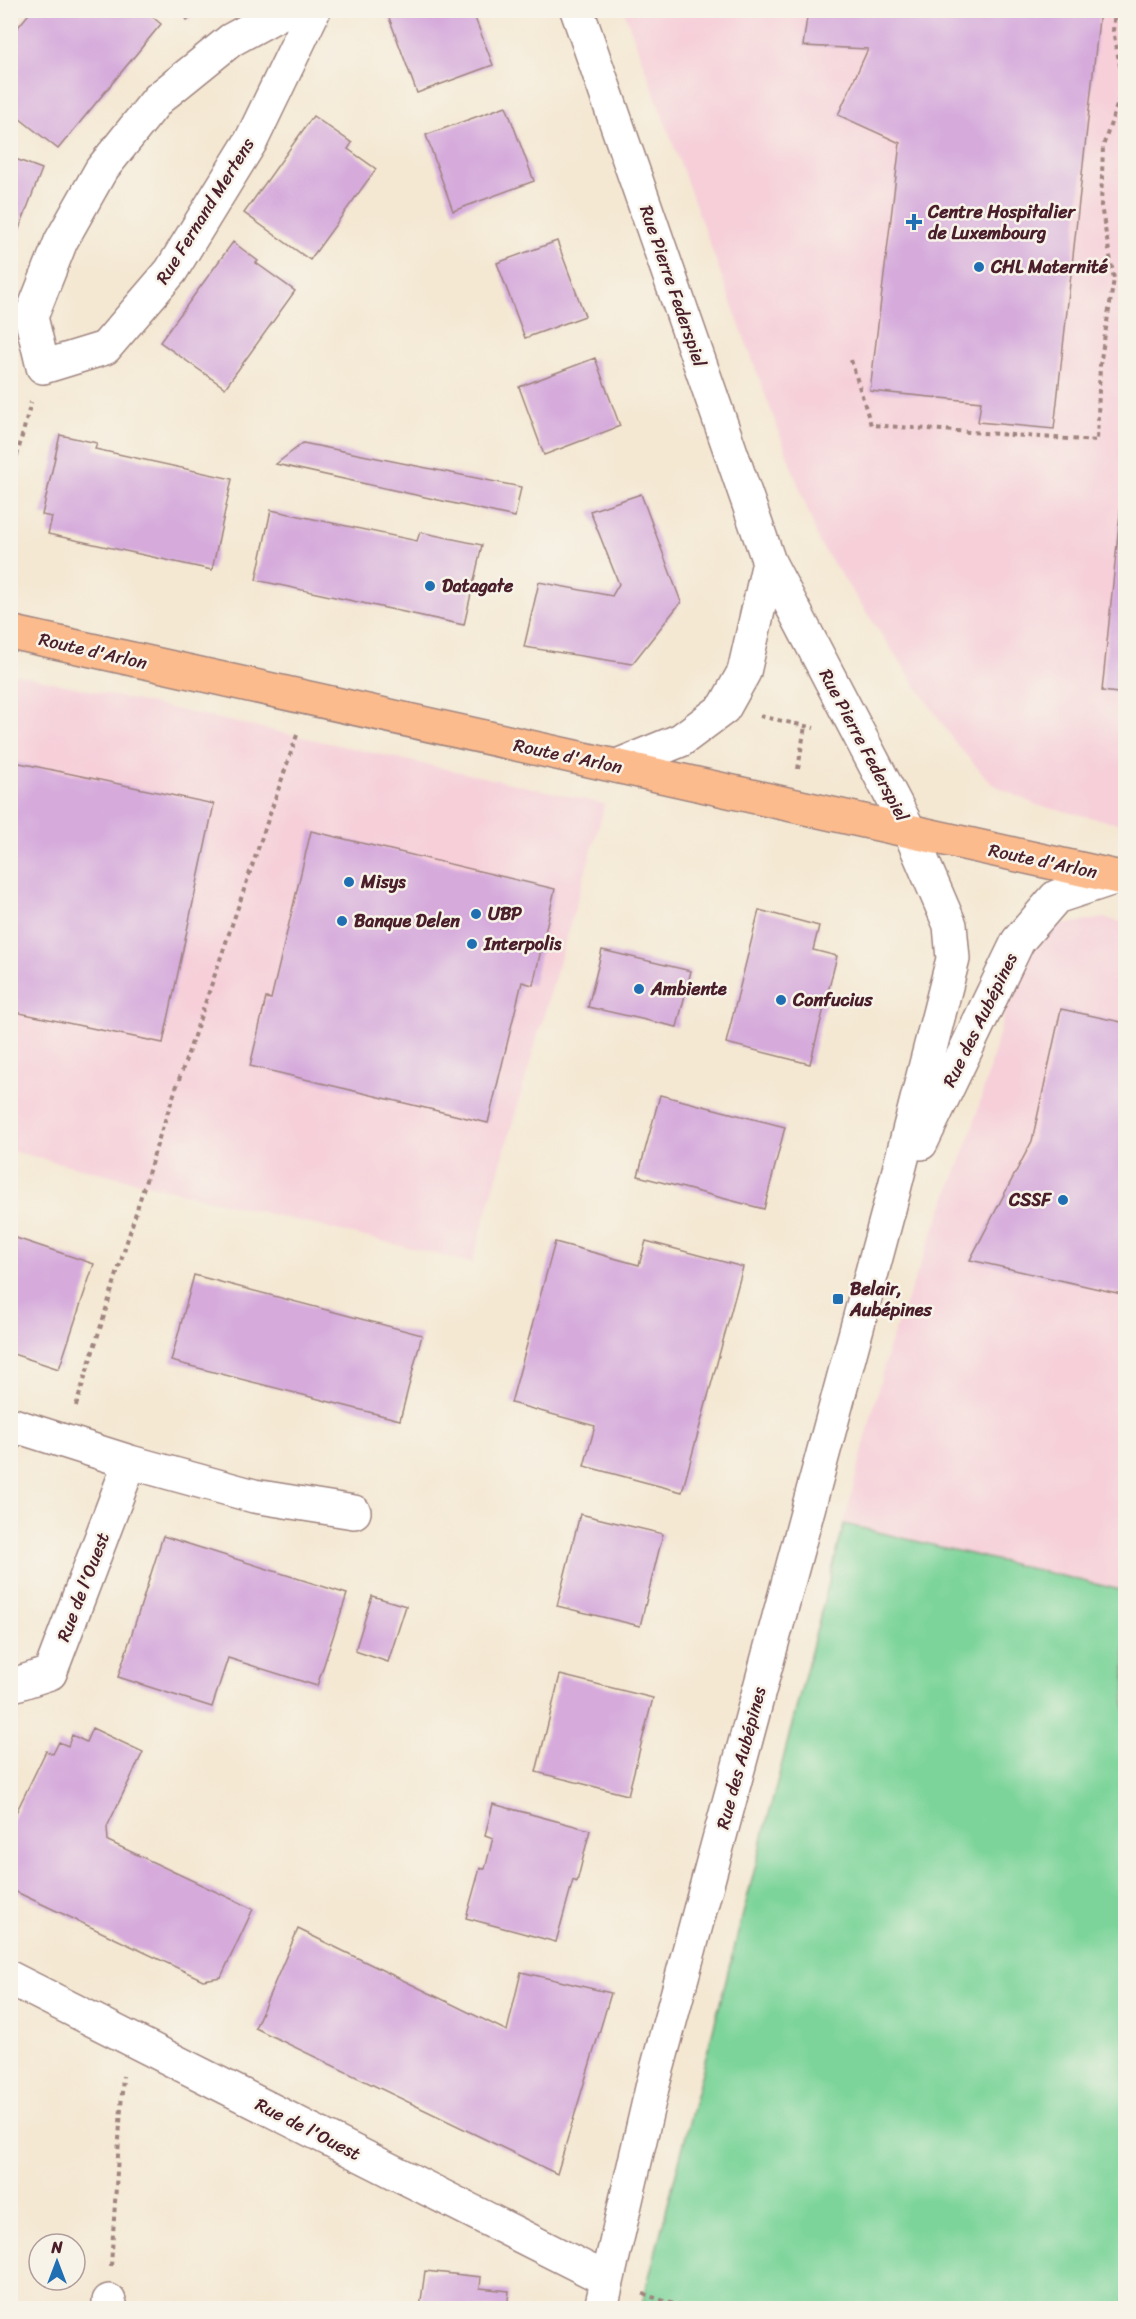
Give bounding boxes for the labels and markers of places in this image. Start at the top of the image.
place label: Centre Hospitalier de Luxembourg [927,196,1076,249]
marker: Centre Hospitalier de Luxembourg [905,213,923,231]
place label: CHL Maternité [990,251,1109,283]
marker: CHL Maternité [972,260,986,274]
place label: Datagate [442,570,514,602]
marker: Datagate [423,579,437,593]
place label: Misys [360,866,406,898]
marker: Misys [342,875,356,889]
place label: UBP [488,898,522,930]
place label: Banque Delen [354,905,460,937]
marker: UBP [469,907,483,921]
marker: Banque Delen [335,914,349,928]
place label: Interpolis [483,928,562,960]
marker: Interpolis [465,937,479,951]
place label: Ambiente [650,973,727,1005]
marker: Ambiente [632,982,646,996]
place label: Confucius [792,984,873,1016]
marker: Confucius [774,993,788,1007]
place label: CSSF [1008,1184,1052,1216]
marker: CSSF [1056,1193,1070,1207]
place label: Belair, Aubépines [849,1273,933,1326]
marker: Belair, Aubépines [831,1292,845,1306]

